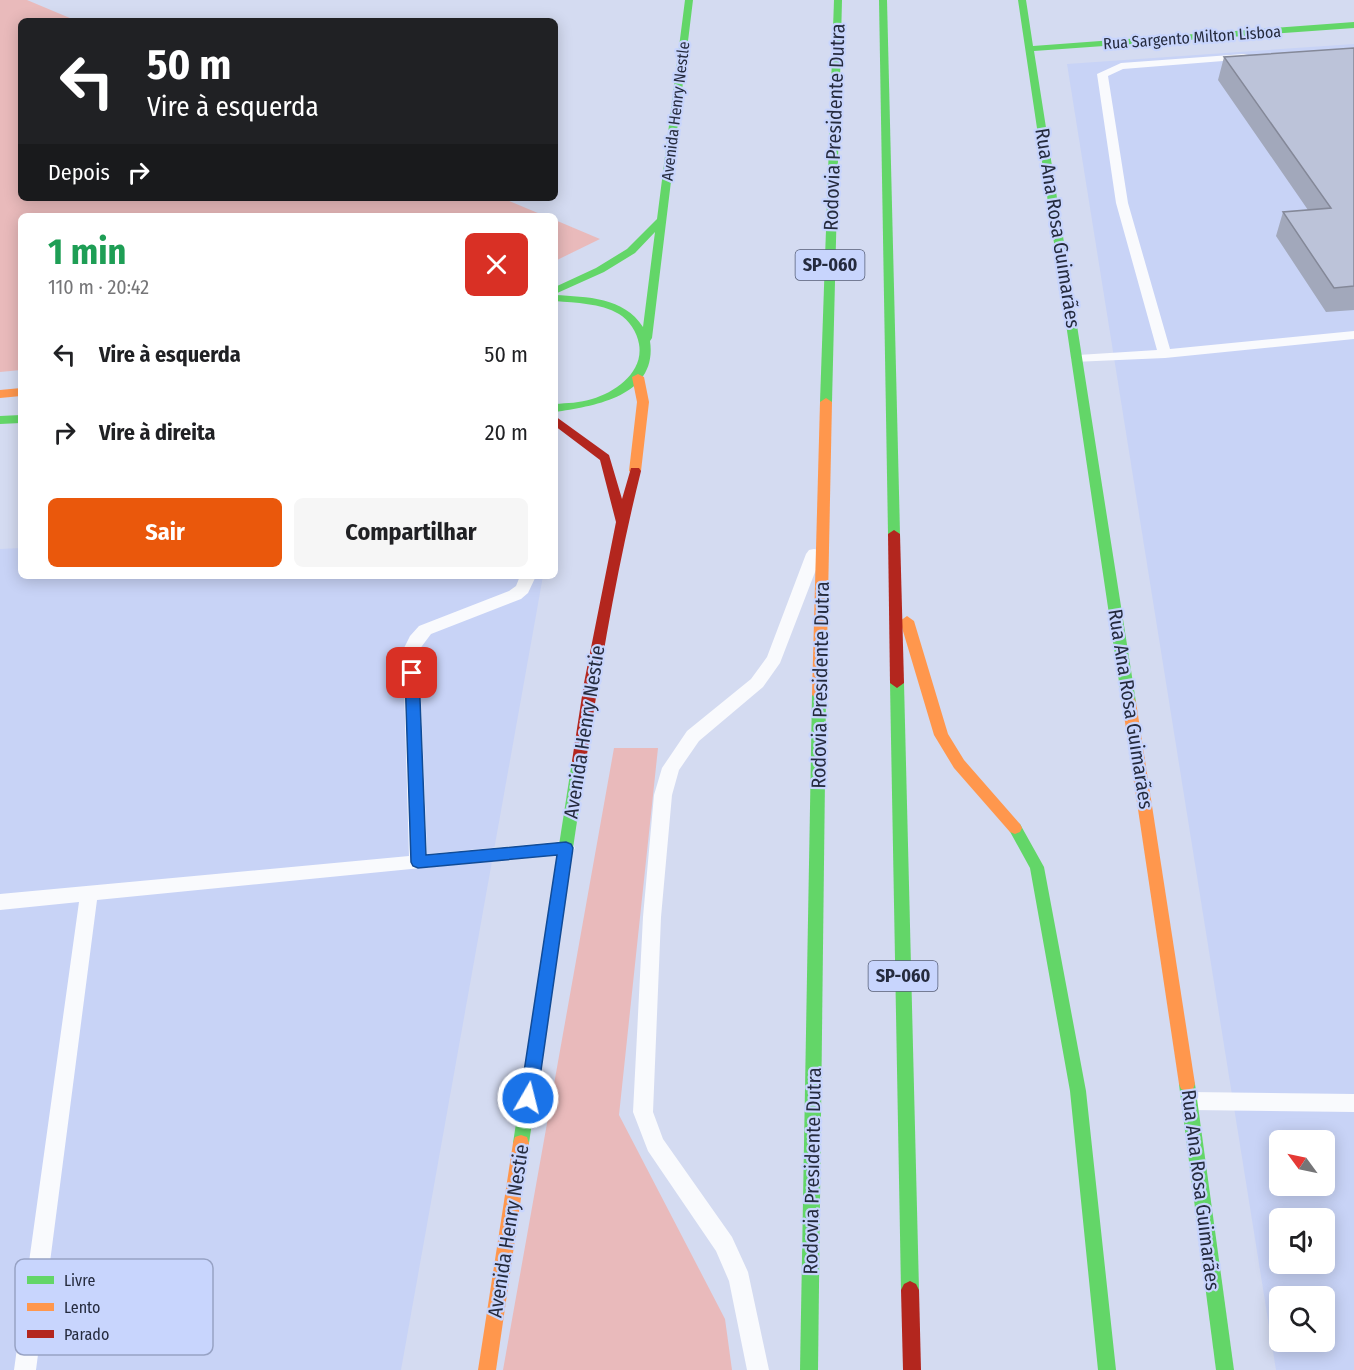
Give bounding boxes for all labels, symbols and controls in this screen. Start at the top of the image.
street label: Rua Sargento Milton Lisboa [1102,22,1282,53]
street label: Rodovia Presidente Dutra [818,23,850,231]
text: 50 m [147,40,231,90]
street label: Avenida Henry Nestle [658,40,693,182]
icon: left [48,42,126,120]
text: Vire à esquerda [147,91,319,123]
street label: Rua Ana Rosa Guimarães [1030,126,1086,330]
icon: right [122,156,155,189]
text: Depois [48,159,110,186]
text: 1 min [48,230,126,274]
button: close [465,233,528,296]
road number: SP-060 [796,250,864,280]
text: 110 m · 20:42 [48,275,149,299]
icon: left [48,338,81,371]
text: Vire à esquerda [99,341,241,368]
text: 50 m [484,341,528,368]
icon: right [48,416,81,449]
text: Vire à direita [99,419,215,446]
text: 20 m [485,419,528,446]
button: Sair [48,498,282,567]
button: Compartilhar [294,498,528,567]
street label: Rodovia Presidente Dutra [806,581,834,789]
street label: Rua Ana Rosa Guimarães [1103,607,1159,811]
street label: Avenida Henry Nestie [558,644,610,820]
pin [386,647,437,698]
icon: arrive [395,656,428,689]
road number: SP-060 [868,961,938,991]
position arrow [496,1066,560,1130]
street label: Rodovia Presidente Dutra [798,1067,826,1275]
street label: Rua Ana Rosa Guimarães [1177,1088,1225,1292]
north arrow [1269,1130,1335,1196]
map controls [1269,1130,1335,1352]
street label: Avenida Henry Nestie [482,1143,534,1319]
button: sound [1269,1208,1335,1274]
legend [15,1259,213,1355]
text: Livre [64,1271,95,1290]
button: search [1269,1286,1335,1352]
text: Lento [64,1298,100,1317]
text: Parado [64,1325,109,1344]

